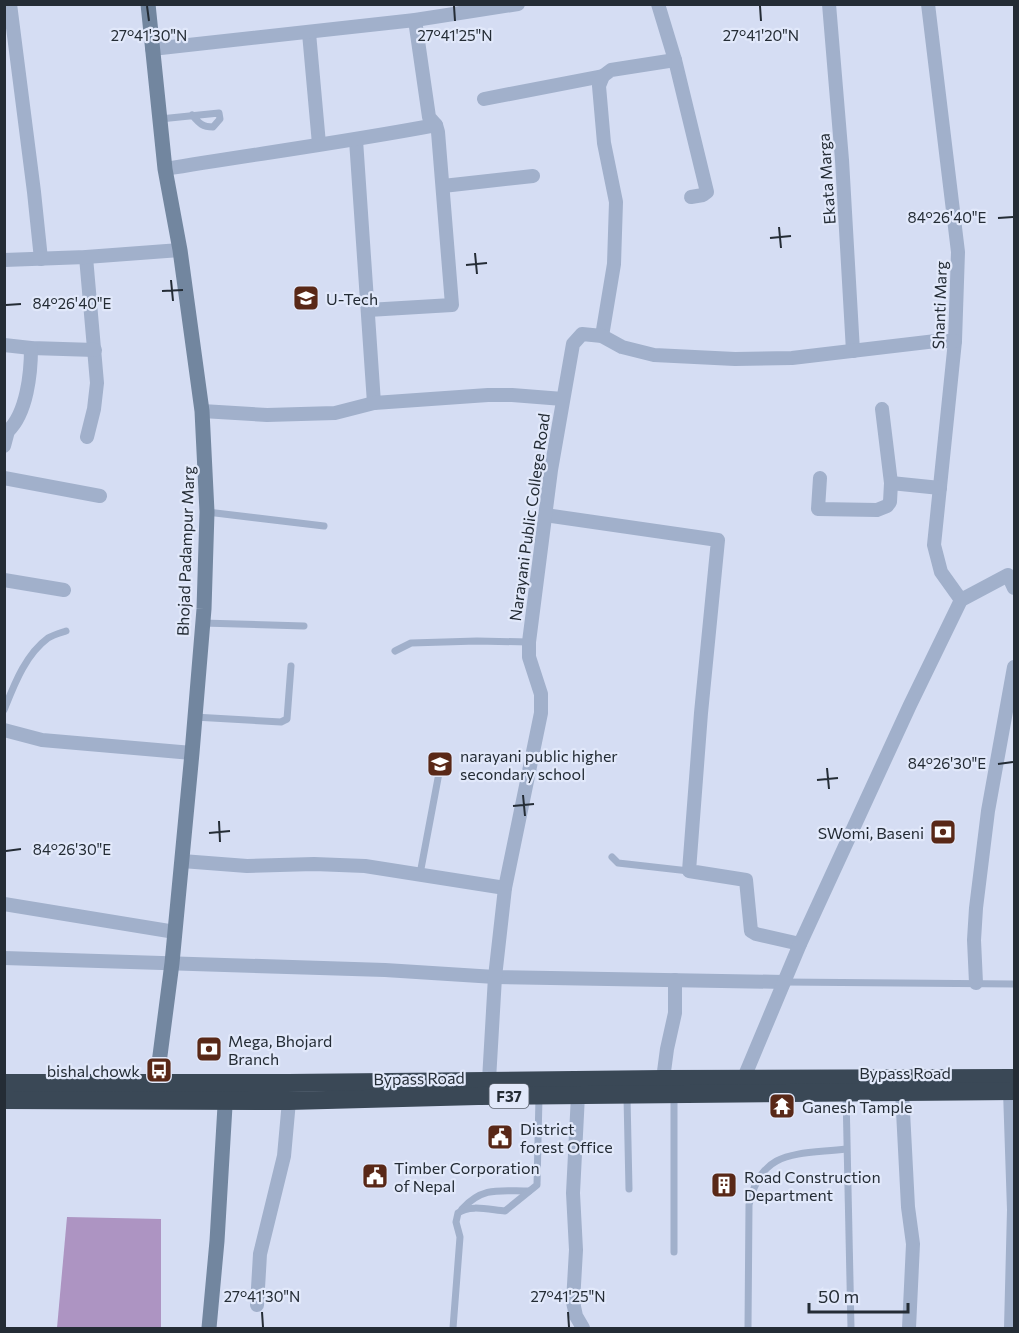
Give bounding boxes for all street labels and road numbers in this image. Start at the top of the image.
street label: Ekata Marga [813,133,839,225]
street label: Shanti Marg [928,260,950,350]
street label: Narayani Public College Road [505,412,553,622]
street label: Bhojad Padampur Marg [173,465,197,636]
street label: Bypass Road [859,1063,951,1082]
street label: Bypass Road [373,1068,465,1088]
road number: F37 [490,1084,528,1108]

